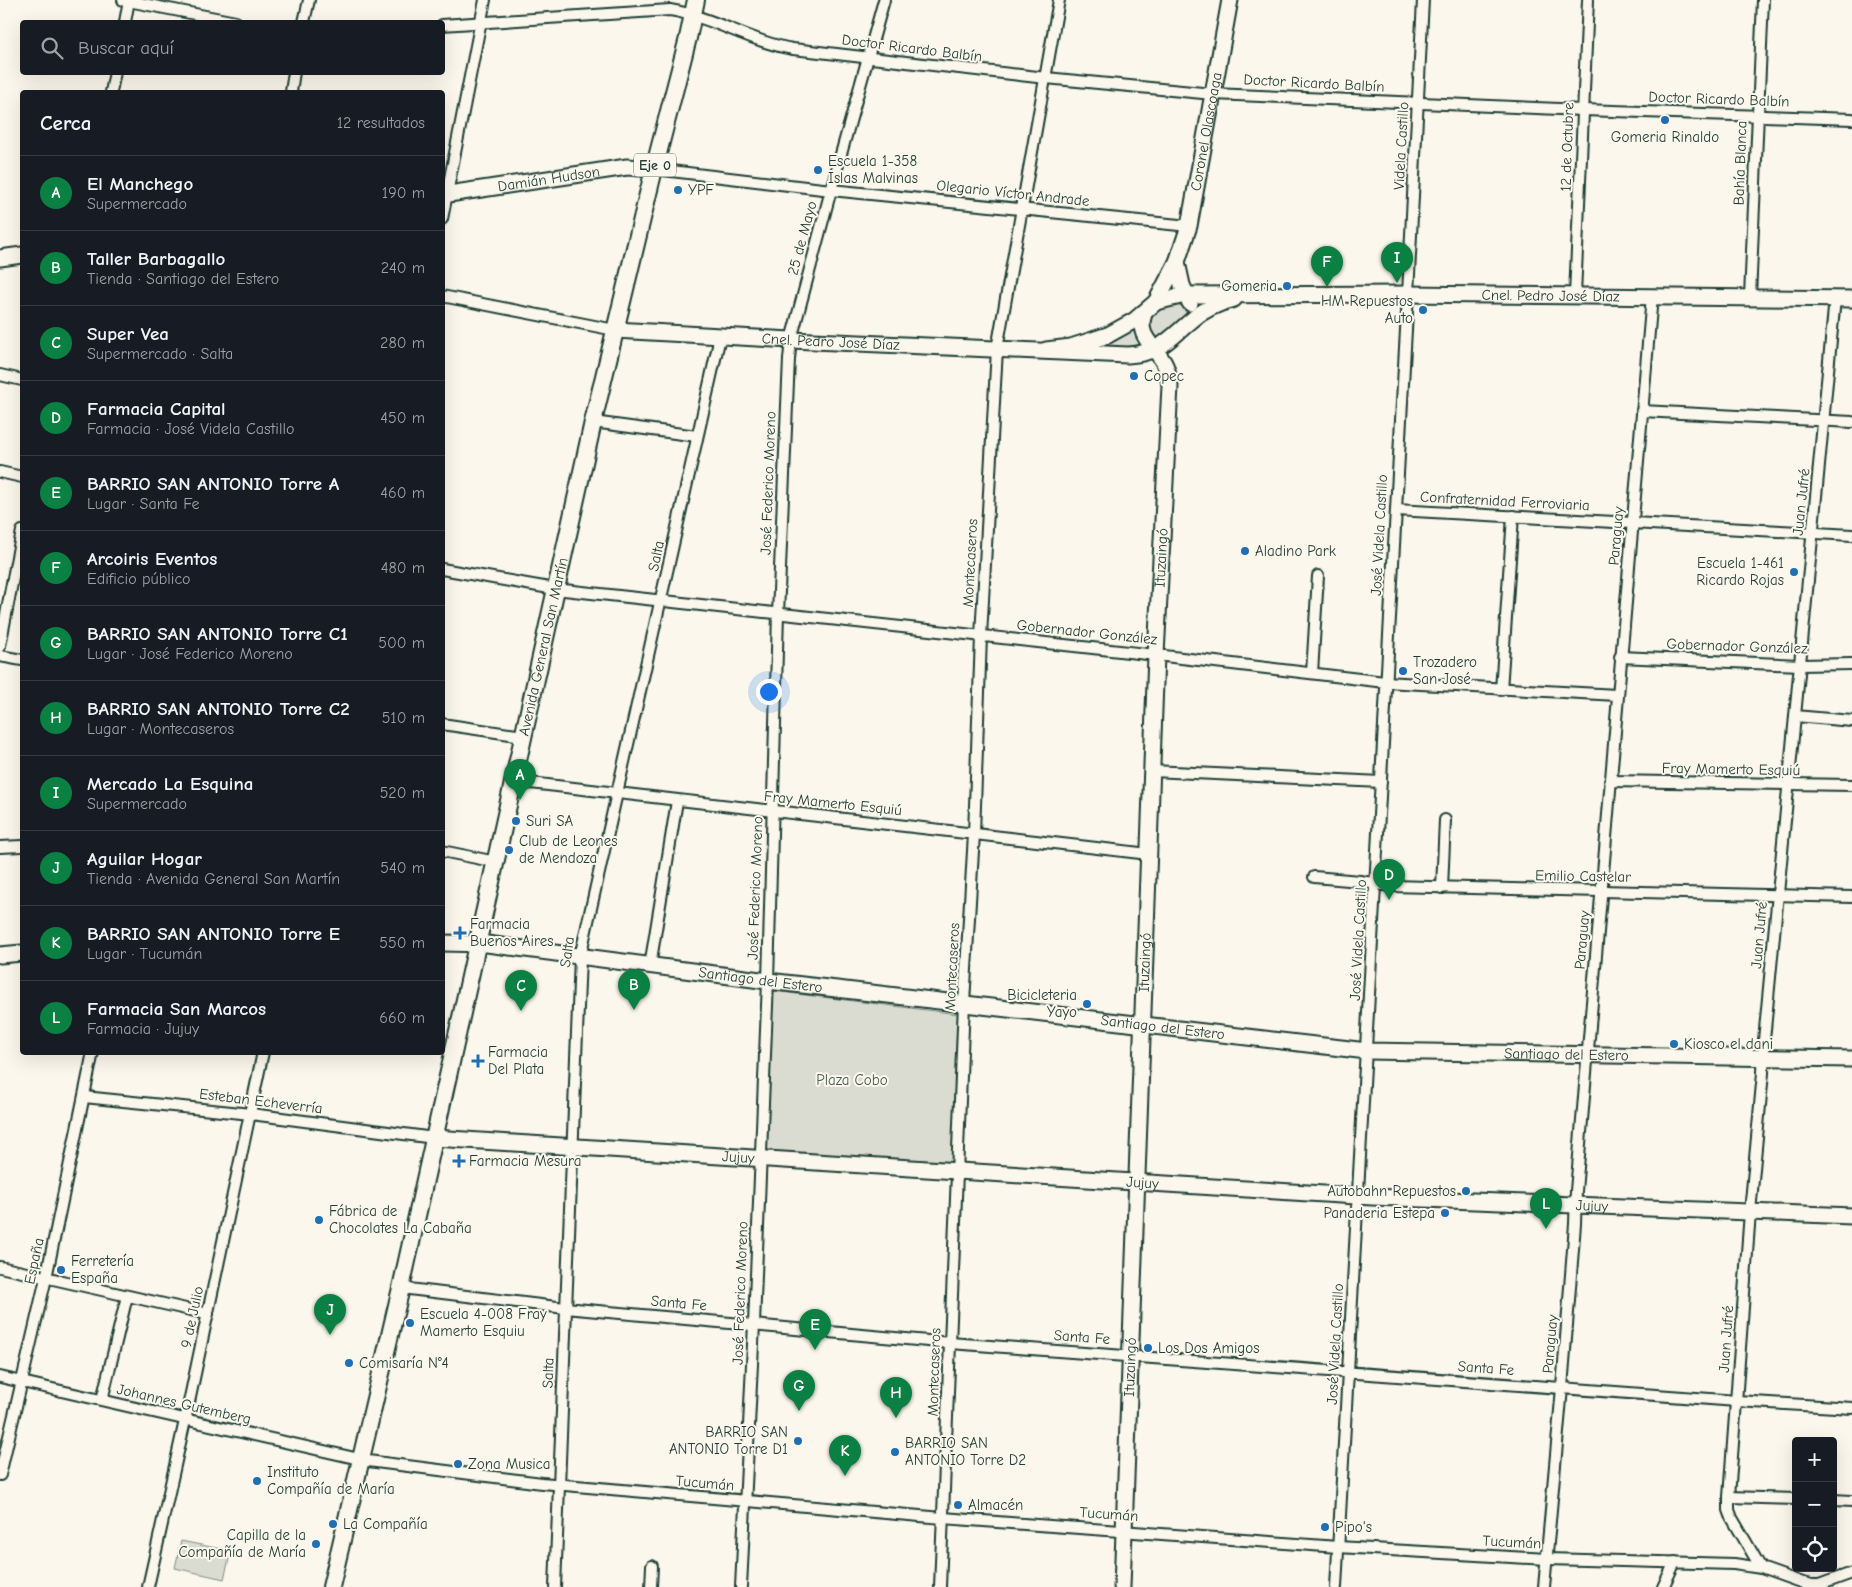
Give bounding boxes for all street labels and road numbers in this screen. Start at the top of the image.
street label: Doctor Ricardo Balbín [841,30,983,66]
street label: Doctor Ricardo Balbín [1243,70,1385,96]
street label: Coronel Olascoaga [1187,71,1226,193]
street label: Doctor Ricardo Balbín [1648,88,1790,110]
street label: Videla Castillo [1390,101,1412,191]
street label: 12 de Octubre [1556,102,1578,192]
street label: Bahía Blanca [1730,120,1750,206]
road number: Eje 0 [634,154,676,176]
street label: Damián Hudson [497,162,601,195]
street label: Olegario Víctor Andrade [936,176,1091,210]
street label: 25 de Mayo [783,199,821,277]
street label: Cnel. Pedro José Díaz [1481,286,1620,305]
street label: Cnel. Pedro José Díaz [761,329,901,354]
street label: José Federico Moreno [756,411,780,555]
street label: Juan Jufré [1789,467,1814,536]
street label: José Videla Castillo [1367,474,1391,596]
street label: Confraternidad Ferroviaria [1420,488,1590,514]
street label: Paraguay [1604,506,1628,566]
street label: Montecaseros [959,518,981,608]
street label: Ituzaingó [1151,528,1172,588]
street label: Salta [644,539,668,573]
street label: Avenida General San Martín [515,556,572,738]
street label: Gobernador González [1016,616,1159,648]
street label: Gobernador González [1666,635,1808,657]
street label: Fray Mamerto Esquiú [1662,759,1800,779]
street label: Fray Mamerto Esquiú [763,787,903,819]
street label: José Federico Moreno [743,816,767,960]
street label: Emilio Castelar [1535,866,1631,886]
street label: José Videla Castillo [1346,879,1370,1001]
street label: Juan Jufré [1747,900,1771,969]
street label: Paraguay [1570,910,1594,970]
street label: Montecaseros [941,922,963,1012]
street label: Ituzaingó [1135,932,1155,992]
street label: Salta [556,935,578,969]
street label: Santiago del Estero [698,963,824,996]
street label: Santiago del Estero [1100,1011,1226,1043]
street label: Santiago del Estero [1504,1044,1629,1064]
street label: Esteban Echeverría [198,1085,324,1117]
street label: Jujuy [722,1147,755,1167]
street label: Jujuy [1126,1173,1160,1193]
street label: Jujuy [1575,1196,1609,1215]
street label: José Federico Moreno [728,1221,752,1365]
street label: España [20,1236,48,1286]
street label: José Videla Castillo [1323,1283,1347,1405]
street label: 9 de Julio [177,1284,207,1349]
street label: Santa Fe [650,1292,708,1314]
street label: Juan Jufré [1715,1304,1737,1373]
street label: Paraguay [1538,1314,1562,1374]
street label: Santa Fe [1053,1326,1111,1348]
street label: Montecaseros [923,1327,945,1417]
street label: Ituzaingó [1120,1337,1140,1397]
street label: Salta [538,1357,558,1389]
street label: Santa Fe [1457,1357,1515,1379]
street label: Johannes Gutemberg [115,1380,253,1428]
street label: Tucumán [675,1471,735,1495]
street label: Tucumán [1079,1503,1139,1525]
street label: Tucumán [1482,1531,1542,1553]

